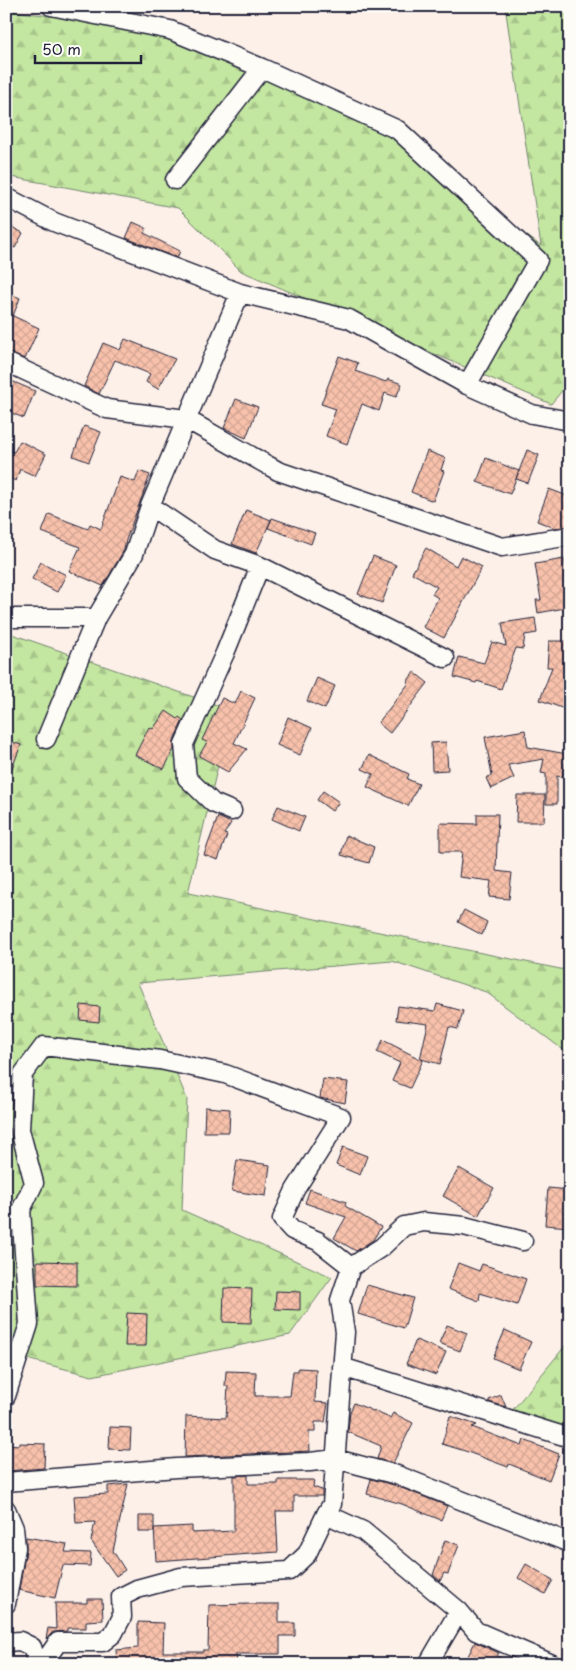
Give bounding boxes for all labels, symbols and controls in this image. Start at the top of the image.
scale bar [35,32,141,64]
text: 50 m [42,37,81,60]

